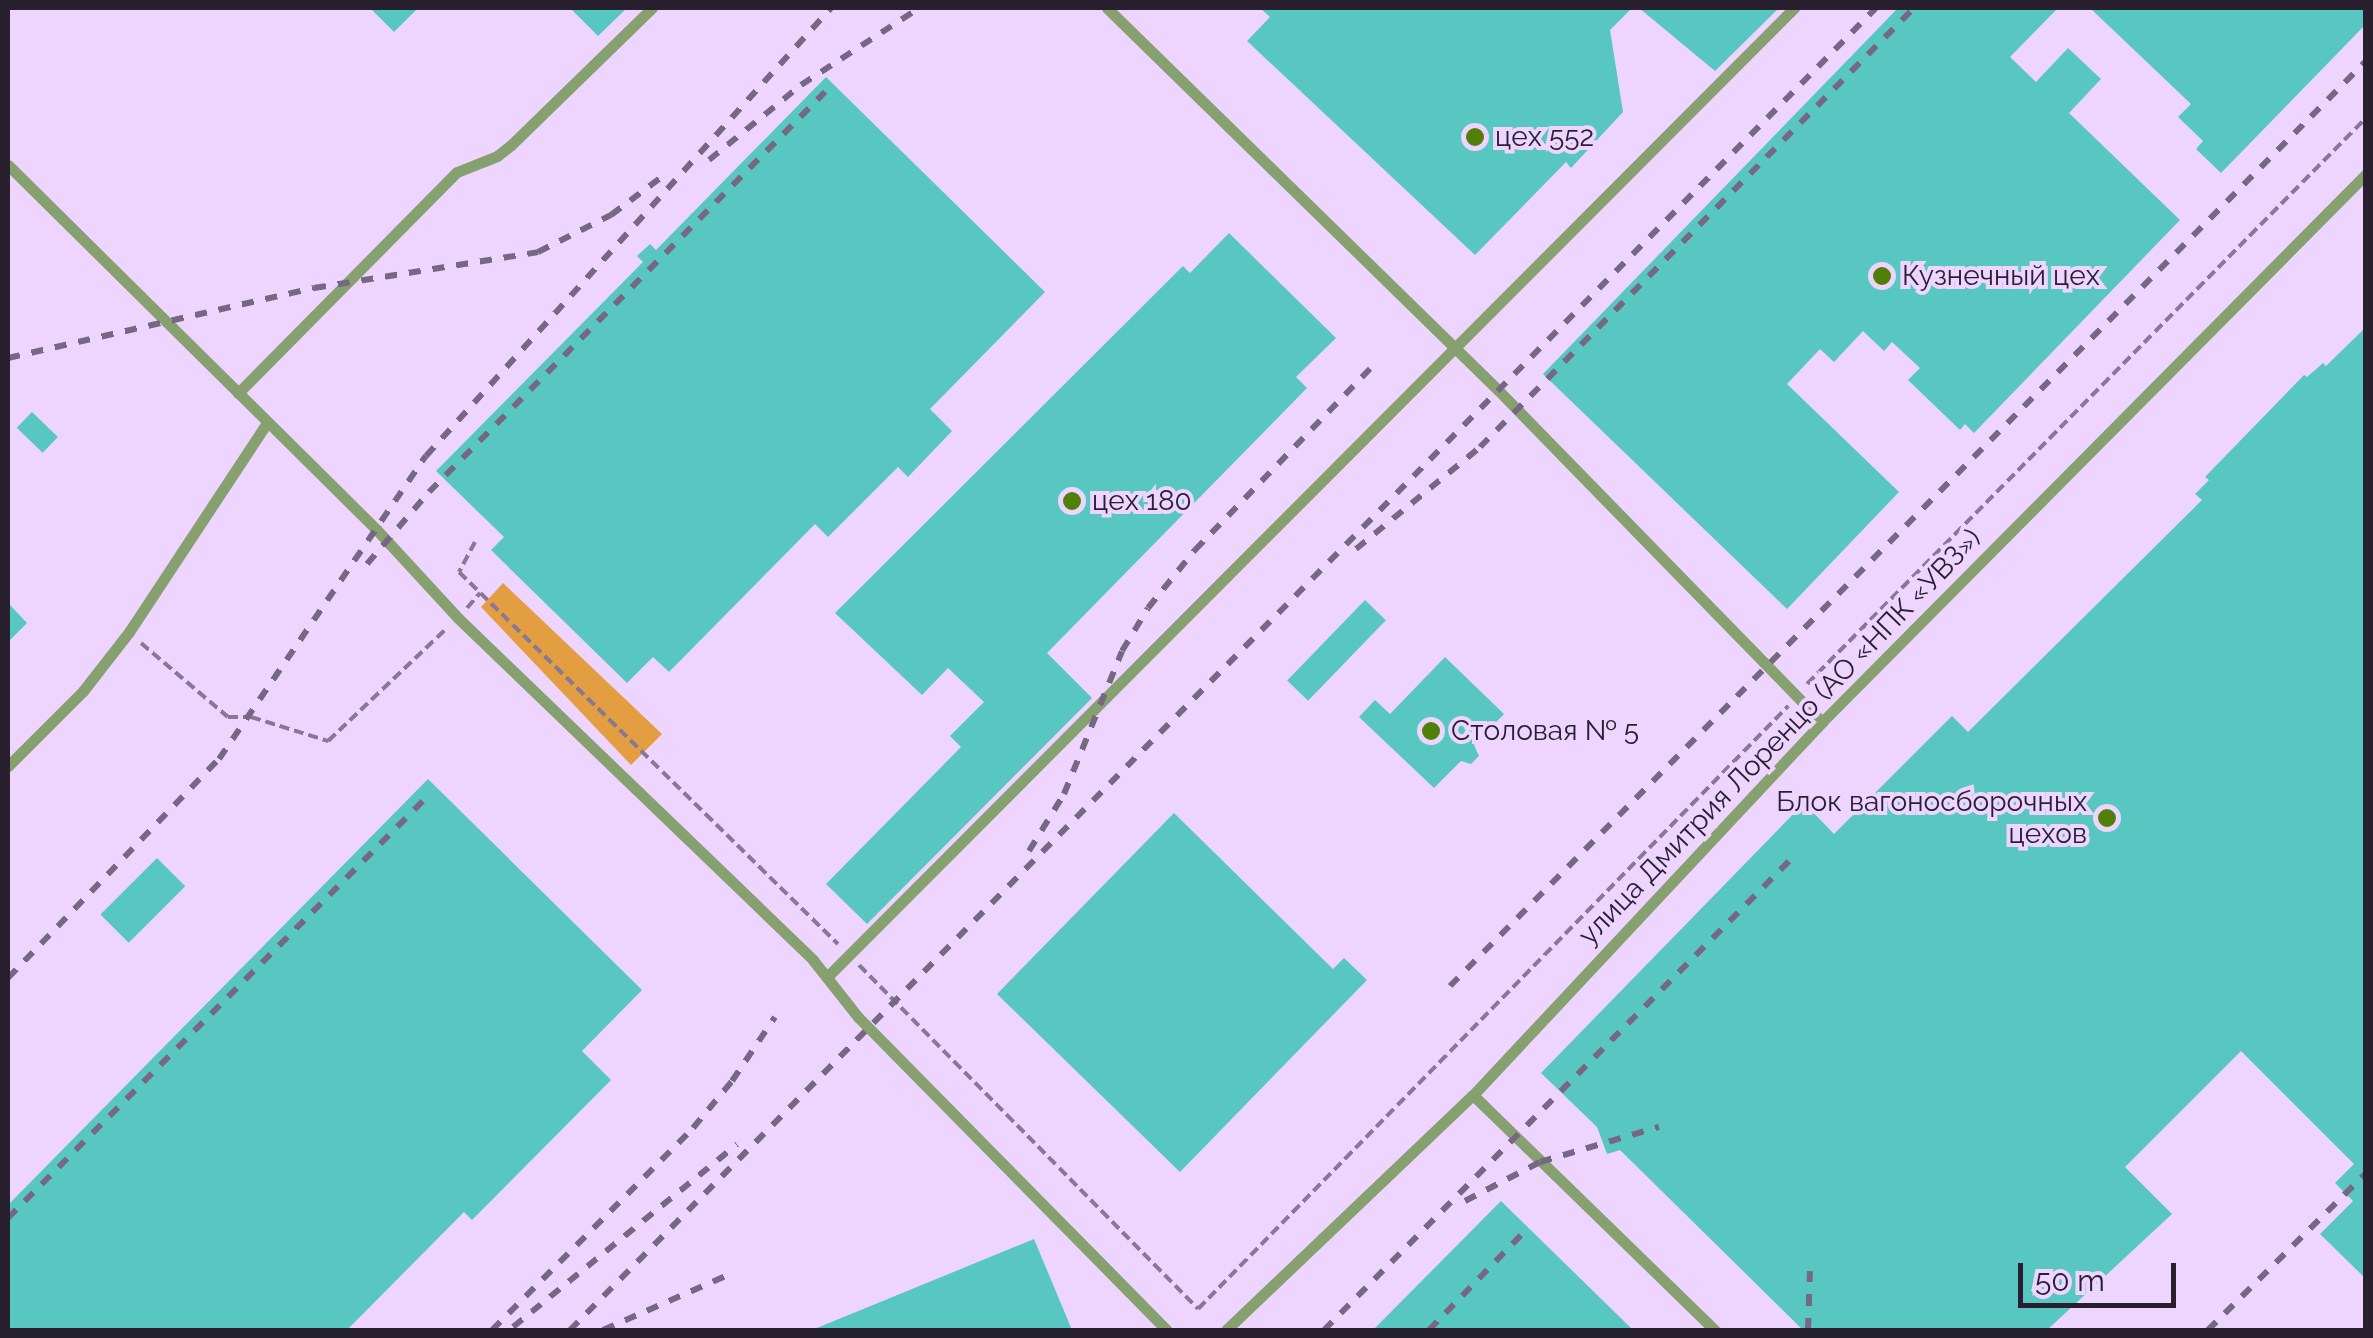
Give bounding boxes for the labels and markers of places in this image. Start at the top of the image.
place label: цех 552 [1495,120,1594,154]
marker: цех 552 [1464,126,1486,148]
place label: Кузнечный цех [1902,259,2100,293]
marker: Кузнечный цех [1871,265,1893,287]
place label: цех 180 [1092,484,1192,518]
marker: цех 180 [1061,490,1083,512]
place label: Столовая № 5 [1451,714,1639,748]
marker: Столовая № 5 [1420,720,1442,742]
place label: Блок вагоносборочных цехов [1776,785,2087,851]
marker: Блок вагоносборочных цехов [2096,807,2118,829]

